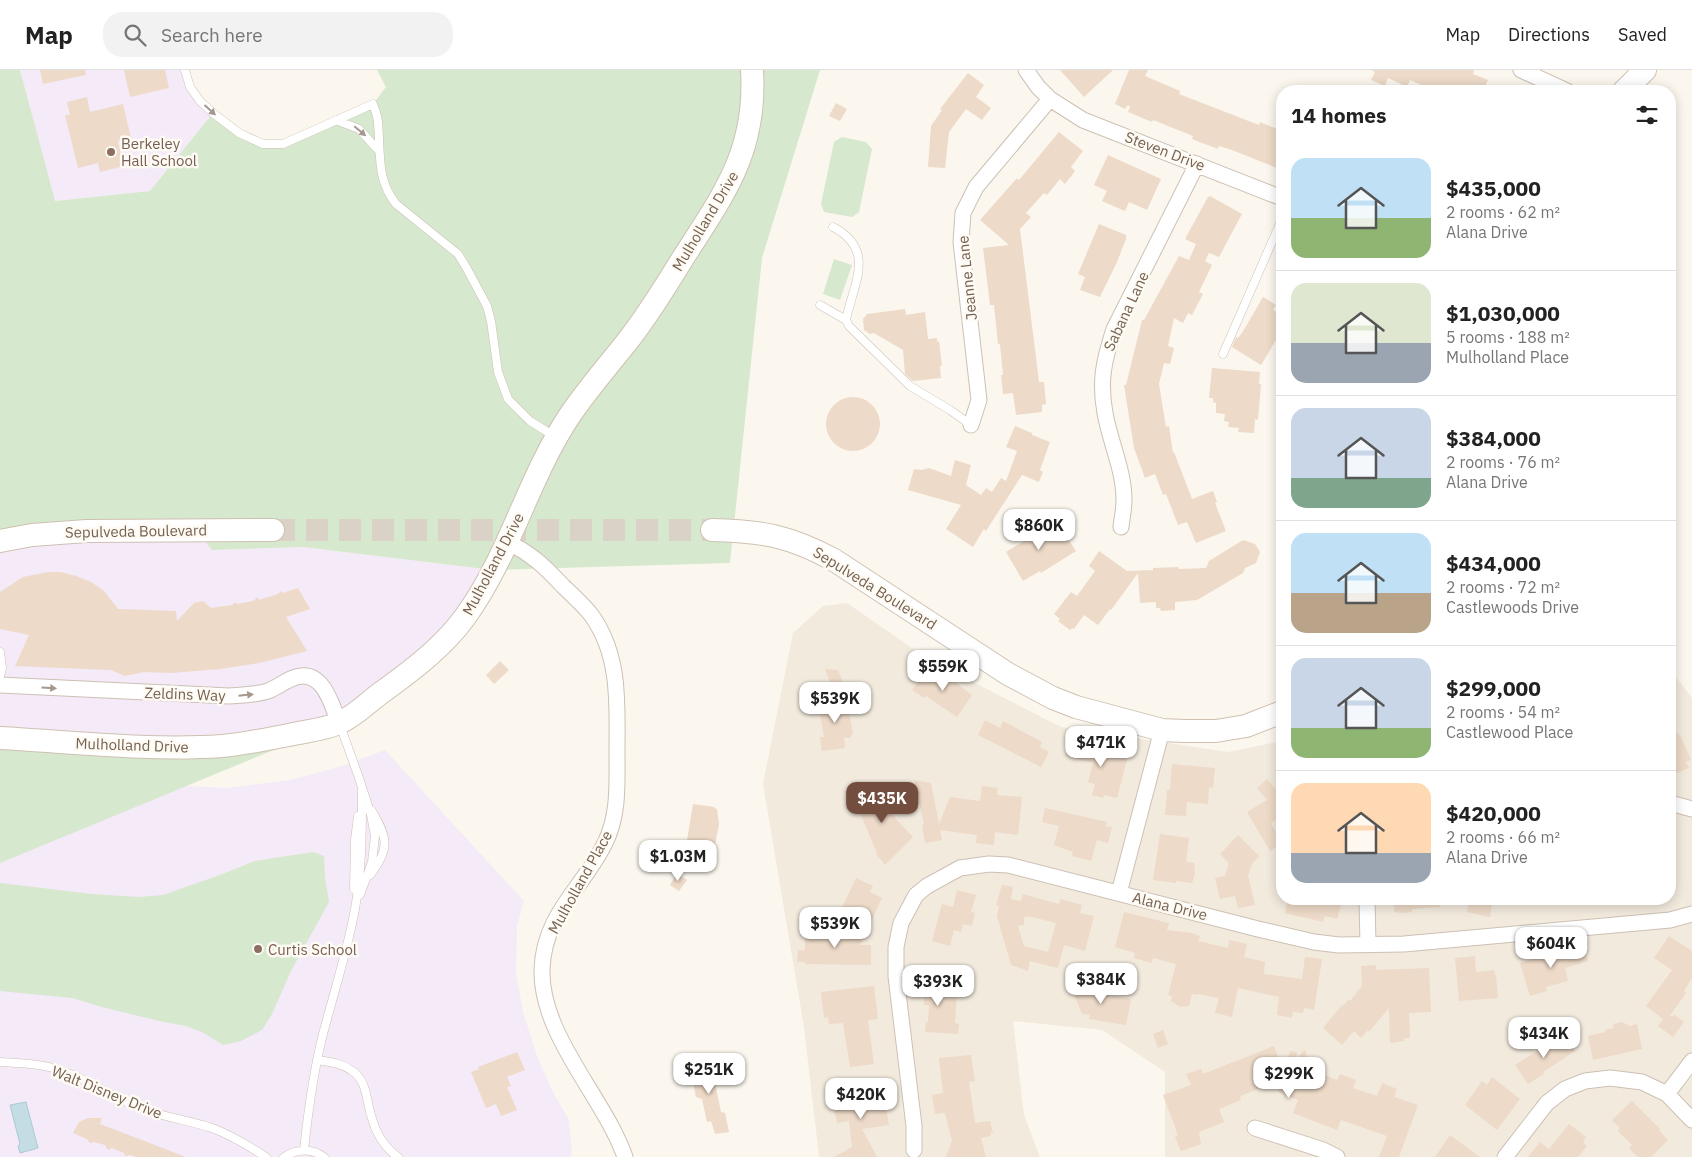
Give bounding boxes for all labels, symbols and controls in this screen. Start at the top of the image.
search box [103,12,453,57]
text: Map [25,19,73,51]
icon: search [121,21,149,49]
text: Search here [161,23,263,47]
text: Map [1445,23,1480,46]
text: Directions [1508,23,1590,46]
text: Saved [1618,23,1667,46]
text: 14 homes [1291,101,1387,129]
icon: filters [1633,101,1661,129]
one-way arrow [204,104,216,116]
one-way arrow [354,126,367,137]
street label: Steven Drive [1122,127,1208,175]
place label: Berkeley Hall School [121,134,197,170]
marker: Berkeley Hall School [105,146,117,158]
street label: Mulholland Drive [668,168,742,274]
text: $435,000 [1446,174,1541,202]
icon: home [1331,178,1391,238]
text: 2 rooms · 62 m² [1446,202,1560,222]
text: Alana Drive [1446,222,1528,242]
street label: Jeanne Lane [953,235,981,321]
street label: Sabana Lane [1099,268,1153,354]
text: $1,030,000 [1446,299,1560,327]
icon: home [1331,303,1391,363]
text: 5 rooms · 188 m² [1446,327,1570,347]
text: Mulholland Place [1446,347,1569,367]
text: $384,000 [1446,424,1541,452]
icon: home [1331,428,1391,488]
text: 2 rooms · 76 m² [1446,452,1560,472]
text: Alana Drive [1446,472,1528,492]
pin: $860K [1004,508,1074,551]
street label: Mulholland Drive [458,509,528,619]
text: $860K [1014,515,1064,535]
street label: Sepulveda Boulevard [65,520,207,542]
street label: Sepulveda Boulevard [810,542,940,634]
text: $434,000 [1446,549,1541,577]
icon: home [1331,553,1391,613]
text: 2 rooms · 72 m² [1446,577,1560,597]
text: Castlewoods Drive [1446,597,1579,617]
pin: $559K [908,650,978,692]
text: $559K [918,656,968,676]
text: $299,000 [1446,674,1541,702]
icon: home [1331,678,1391,738]
pin: $539K [800,682,870,724]
street label: Zeldins Way [144,683,227,705]
one-way arrow [41,684,57,692]
text: $539K [810,688,860,708]
one-way arrow [238,690,254,698]
text: 2 rooms · 54 m² [1446,702,1560,722]
text: Castlewood Place [1446,722,1573,742]
pin: $471K [1066,726,1136,768]
text: $471K [1076,732,1126,752]
street label: Mulholland Drive [75,734,189,756]
pin: $435K [847,782,917,824]
text: $435K [857,788,907,808]
text: $420,000 [1446,799,1541,827]
icon: home [1331,803,1391,863]
street label: Mulholland Place [544,827,616,937]
text: 2 rooms · 66 m² [1446,827,1560,847]
pin: $1.03M [637,840,719,882]
text: $1.03M [650,846,706,866]
text: Alana Drive [1446,847,1528,867]
street label: Alana Drive [1131,888,1209,924]
pin: $539K [800,906,870,949]
text: $539K [810,913,860,933]
pin: $604K [1516,926,1586,969]
text: $604K [1526,933,1576,953]
place label: Curtis School [268,940,357,959]
marker: Curtis School [252,943,264,955]
pin: $384K [1066,962,1136,1005]
pin: $393K [903,964,973,1007]
text: $384K [1076,969,1126,989]
text: $393K [913,971,963,991]
pin: $434K [1509,1016,1579,1059]
text: $434K [1519,1023,1569,1043]
pin: $251K [674,1052,744,1095]
pin: $299K [1254,1056,1324,1099]
text: $251K [684,1059,734,1079]
street label: Walt Disney Drive [49,1061,165,1123]
text: $299K [1264,1063,1314,1083]
pin: $420K [826,1078,896,1120]
text: $420K [836,1084,886,1104]

